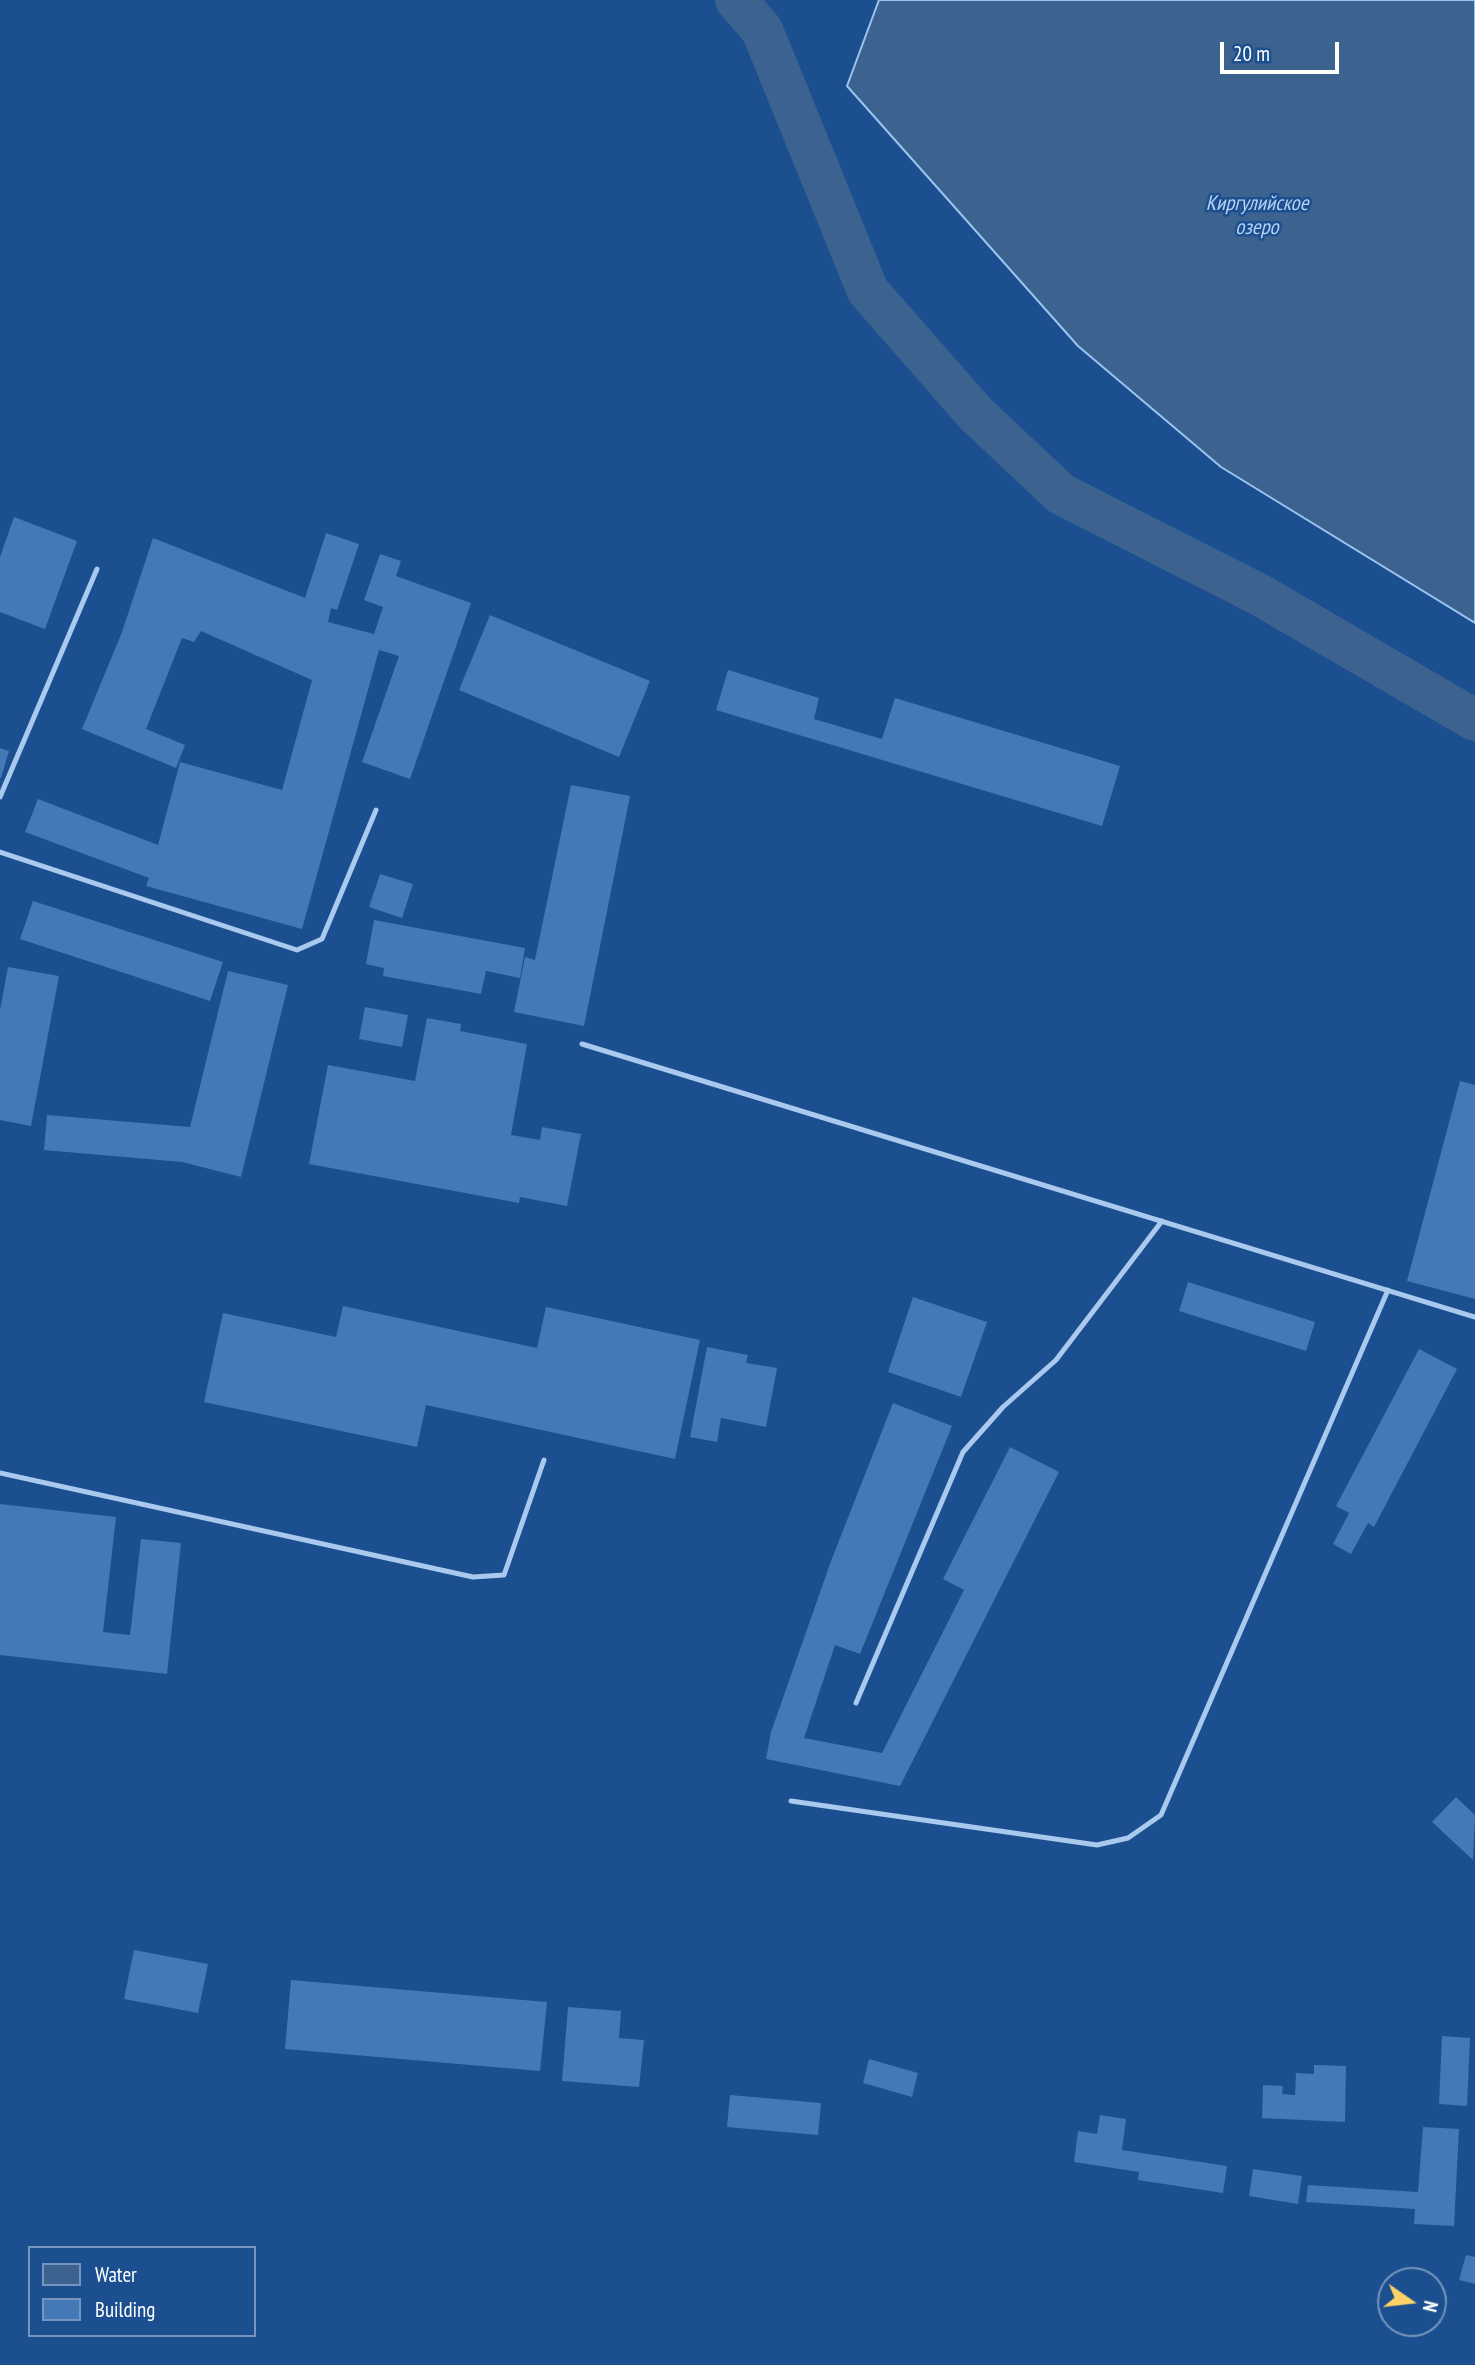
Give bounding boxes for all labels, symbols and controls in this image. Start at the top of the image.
scale bar [1223,28,1342,72]
text: 20 m [1233,40,1270,67]
water label: Киргулийское озеро [1206,191,1308,241]
legend [28,2246,256,2337]
text: Water [95,2261,137,2288]
north arrow [1377,2267,1447,2337]
text: Building [95,2296,155,2323]
text: N [1418,2299,1443,2314]

